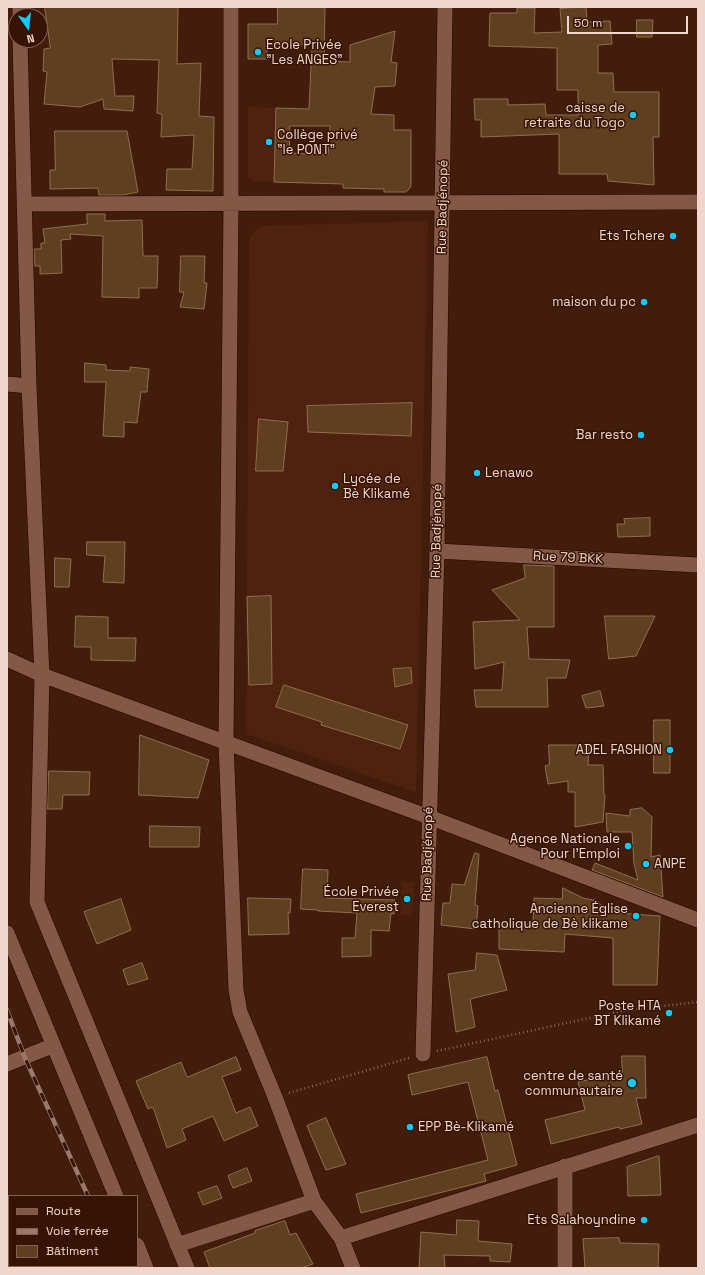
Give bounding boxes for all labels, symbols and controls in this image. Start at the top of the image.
north arrow [8,8,48,48]
scale bar [569,8,690,34]
text: 50 m [574,15,602,31]
text: N [25,31,36,46]
place label: Ecole Privée "Les ANGES" [266,37,343,68]
marker: Ecole Privée "Les ANGES" [253,47,263,57]
place label: caisse de retraite du Togo [524,100,625,131]
marker: caisse de retraite du Togo [628,110,638,120]
place label: Collège privé "le PONT" [277,127,358,158]
marker: Collège privé "le PONT" [264,137,274,147]
street label: Rue Badjénopé [434,160,452,254]
place label: Ets Tchere [599,228,665,244]
marker: Ets Tchere [668,231,678,241]
place label: maison du pc [552,294,636,310]
marker: maison du pc [639,297,649,307]
place label: Bar resto [576,427,633,443]
marker: Bar resto [636,430,646,440]
place label: Lenawo [485,465,533,481]
marker: Lenawo [472,468,482,478]
place label: Lycée de Bè Klikamé [343,471,410,502]
marker: Lycée de Bè Klikamé [330,481,340,491]
street label: Rue Badjénopé [428,484,446,578]
street label: Rue 79 BKK [533,548,603,568]
place label: ADEL FASHION [576,742,662,758]
marker: ADEL FASHION [665,745,675,755]
street label: Rue Badjénopé [419,807,437,901]
place label: Agence Nationale Pour l'Emploi [510,831,620,862]
marker: Agence Nationale Pour l'Emploi [623,841,633,851]
place label: ANPE [654,856,686,872]
marker: ANPE [641,859,651,869]
place label: École Privée Everest [324,884,399,915]
marker: École Privée Everest [402,894,412,904]
place label: Ancienne Église catholique de Bè klikame [472,901,628,932]
marker: Ancienne Église catholique de Bè klikame [631,911,641,921]
place label: Poste HTA BT Klikamé [594,998,661,1029]
marker: Poste HTA BT Klikamé [664,1008,674,1018]
place label: centre de santé communautaire [523,1068,623,1099]
marker: centre de santé communautaire [626,1077,638,1089]
place label: EPP Bè-Klikamé [418,1119,514,1135]
marker: EPP Bè-Klikamé [405,1122,415,1132]
legend [8,1195,138,1267]
text: Route [46,1203,81,1219]
place label: Ets Salahoyndine [527,1212,636,1228]
marker: Ets Salahoyndine [639,1215,649,1225]
text: Voie ferrée [46,1223,109,1239]
text: Bâtiment [46,1243,99,1259]

